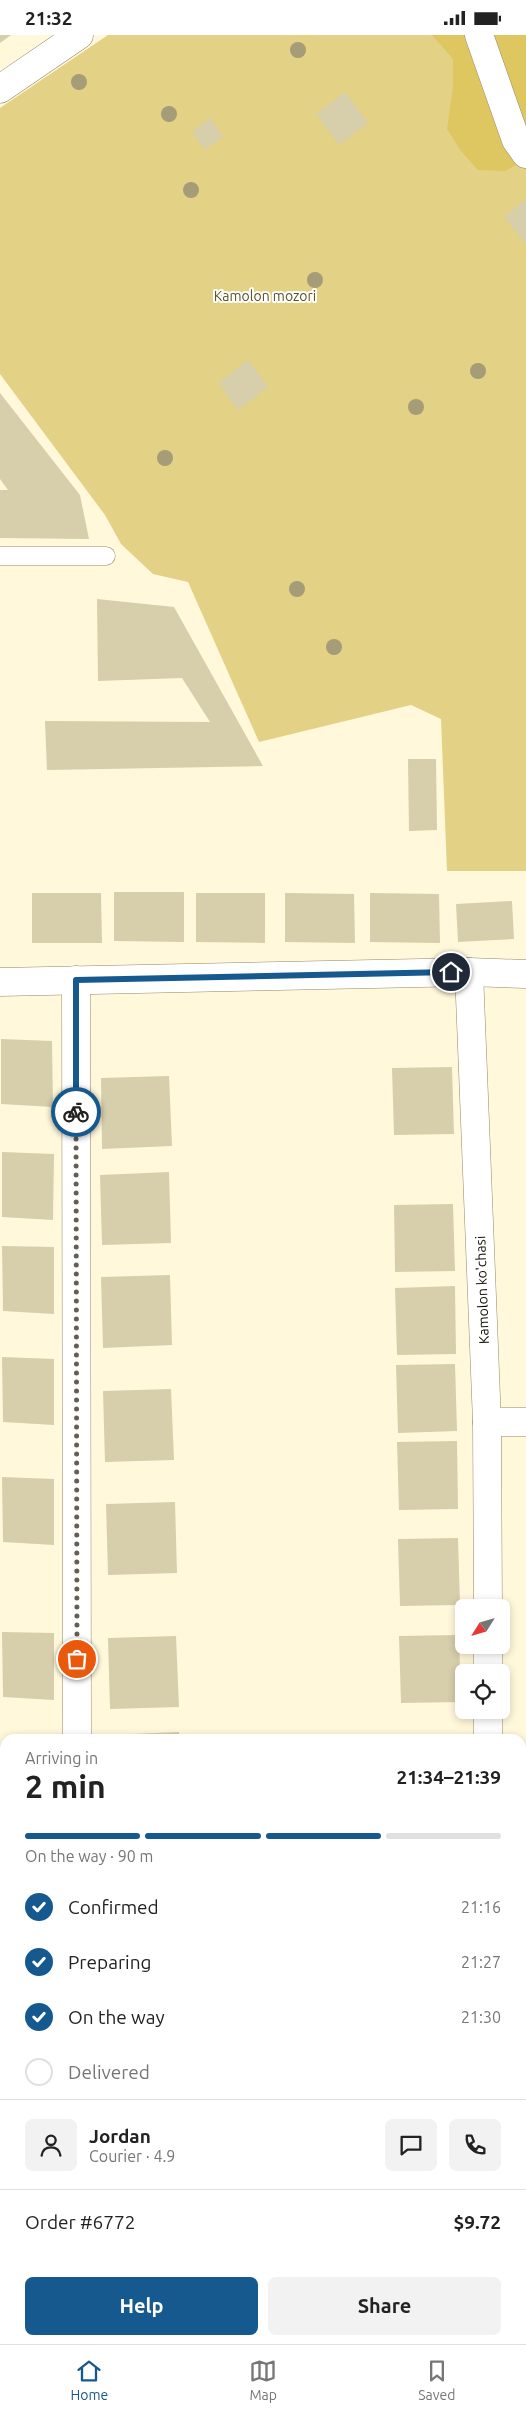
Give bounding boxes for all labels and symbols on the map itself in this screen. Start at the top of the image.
park label: Kamolon mozori [214,288,316,304]
pin [430,951,472,993]
courier [51,1087,101,1137]
street label: Kamolon ko'chasi [472,1236,492,1344]
north arrow [455,1599,510,1654]
pin [56,1638,98,1680]

